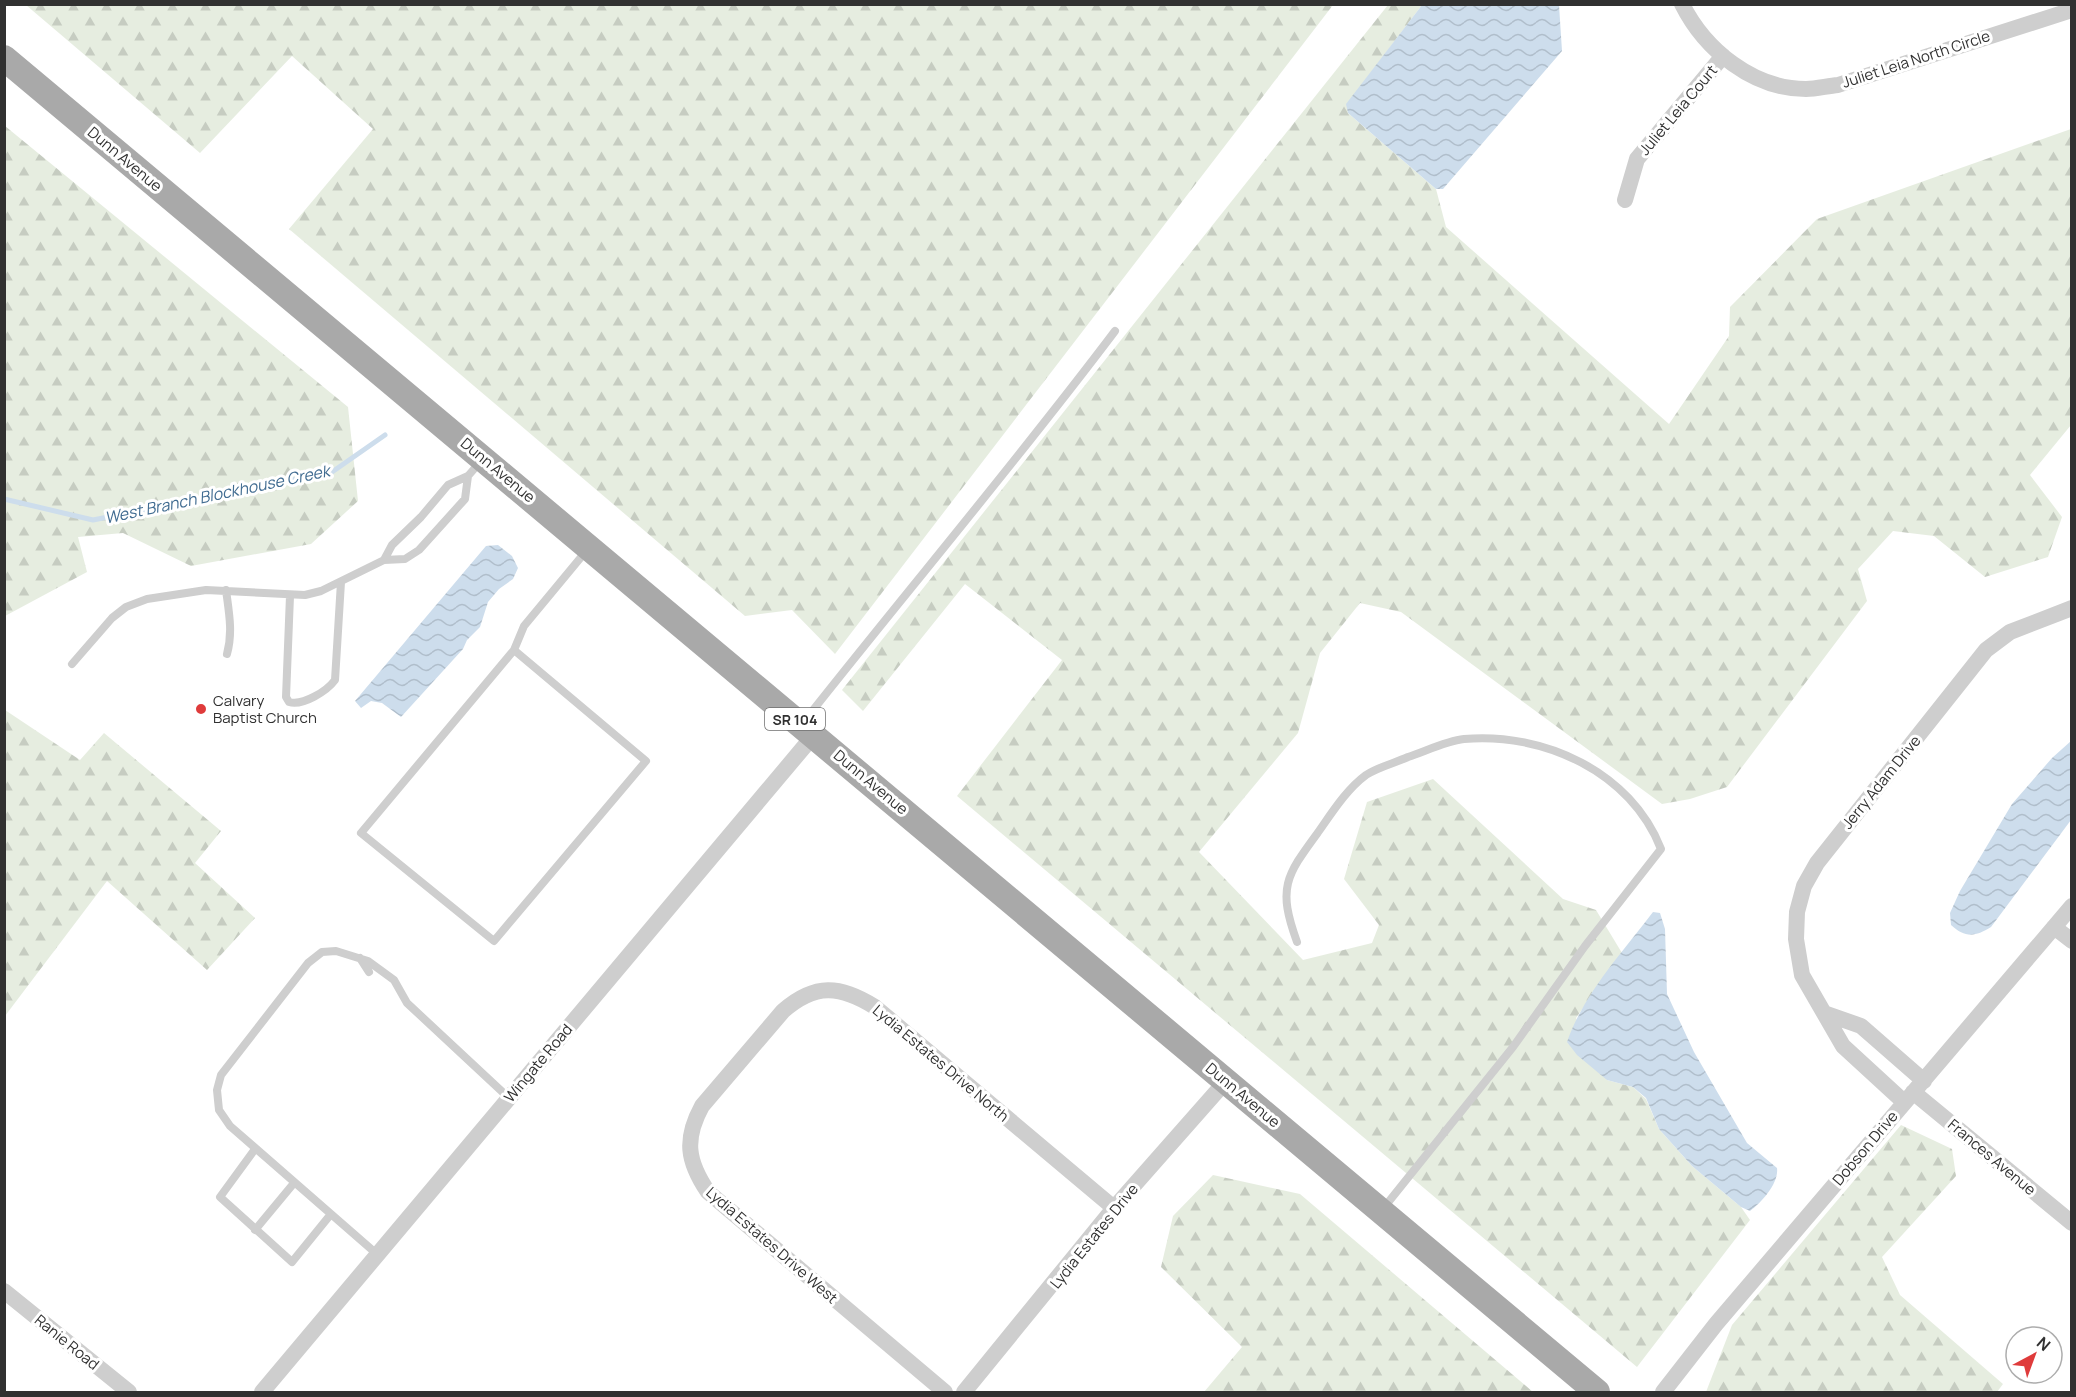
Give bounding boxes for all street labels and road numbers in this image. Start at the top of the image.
street label: Juliet Leia North Circle [1839,25,1993,93]
street label: Juliet Leia Court [1634,60,1722,160]
street label: Dunn Avenue [83,122,167,196]
street label: Dunn Avenue [456,433,540,507]
road number: SR 104 [765,708,825,730]
street label: Jerry Adam Drive [1837,731,1925,833]
street label: Dunn Avenue [829,745,913,819]
street label: Lydia Estates Drive North [868,1000,1014,1126]
street label: Wingate Road [499,1019,577,1107]
street label: Dunn Avenue [1201,1058,1285,1132]
street label: Dobson Drive [1828,1106,1903,1190]
street label: Frances Avenue [1944,1114,2041,1200]
street label: Lydia Estates Drive [1045,1179,1143,1293]
street label: Lydia Estates Drive West [702,1182,842,1308]
street label: Ranie Road [30,1309,104,1375]

